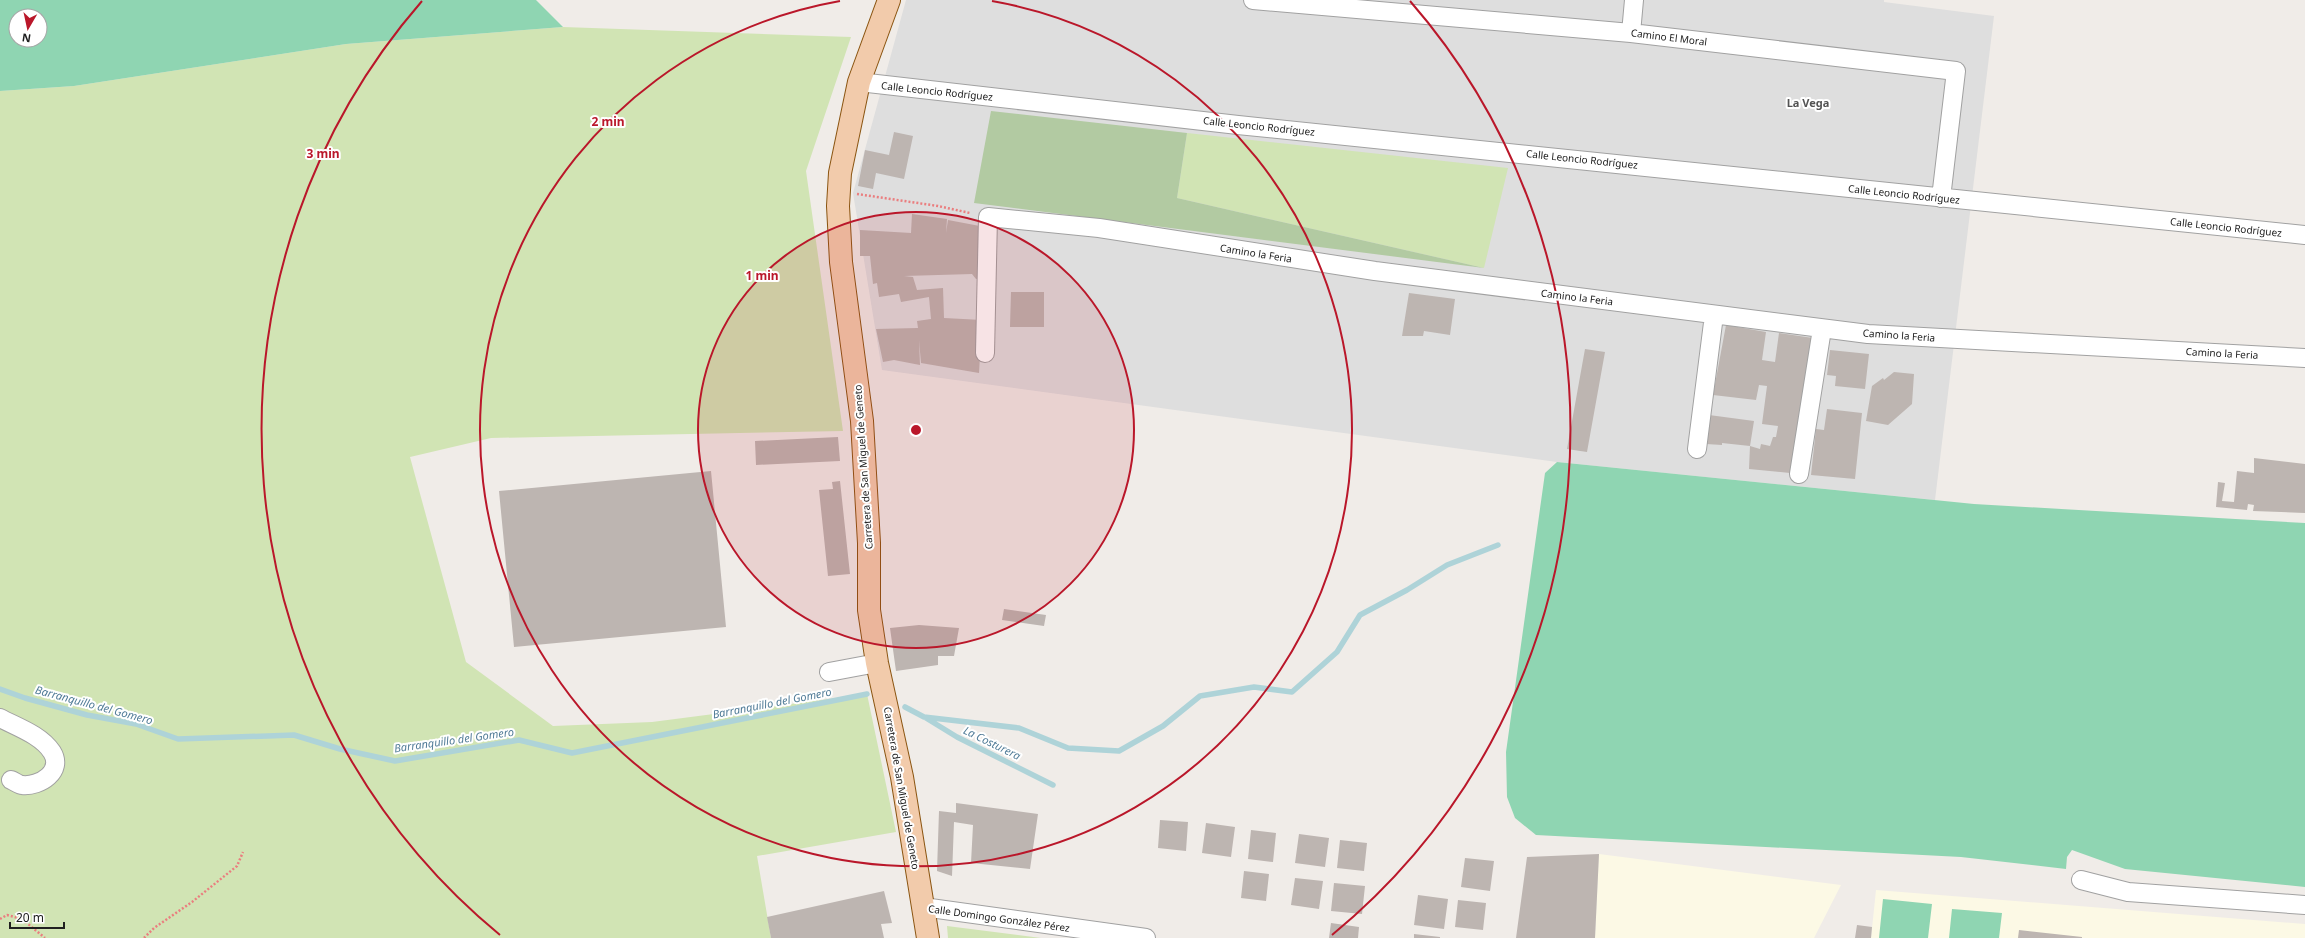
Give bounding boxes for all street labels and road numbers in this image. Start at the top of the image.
street label: Camino El Moral [1630,25,1708,49]
street label: Calle Leoncio Rodríguez [880,78,994,104]
street label: Calle Leoncio Rodríguez [1202,113,1316,139]
street label: Calle Leoncio Rodríguez [1525,146,1639,172]
street label: Calle Leoncio Rodríguez [1847,181,1961,207]
street label: Calle Leoncio Rodríguez [2169,214,2283,240]
street label: Camino la Feria [1219,240,1293,266]
street label: Camino la Feria [1540,286,1614,308]
street label: Camino la Feria [1862,325,1936,345]
street label: Camino la Feria [2185,344,2259,362]
street label: Carretera de San Miguel de Geneto [850,384,876,550]
street label: Carretera de San Miguel de Geneto [881,706,923,870]
street label: Calle Domingo González Pérez [927,901,1071,935]

